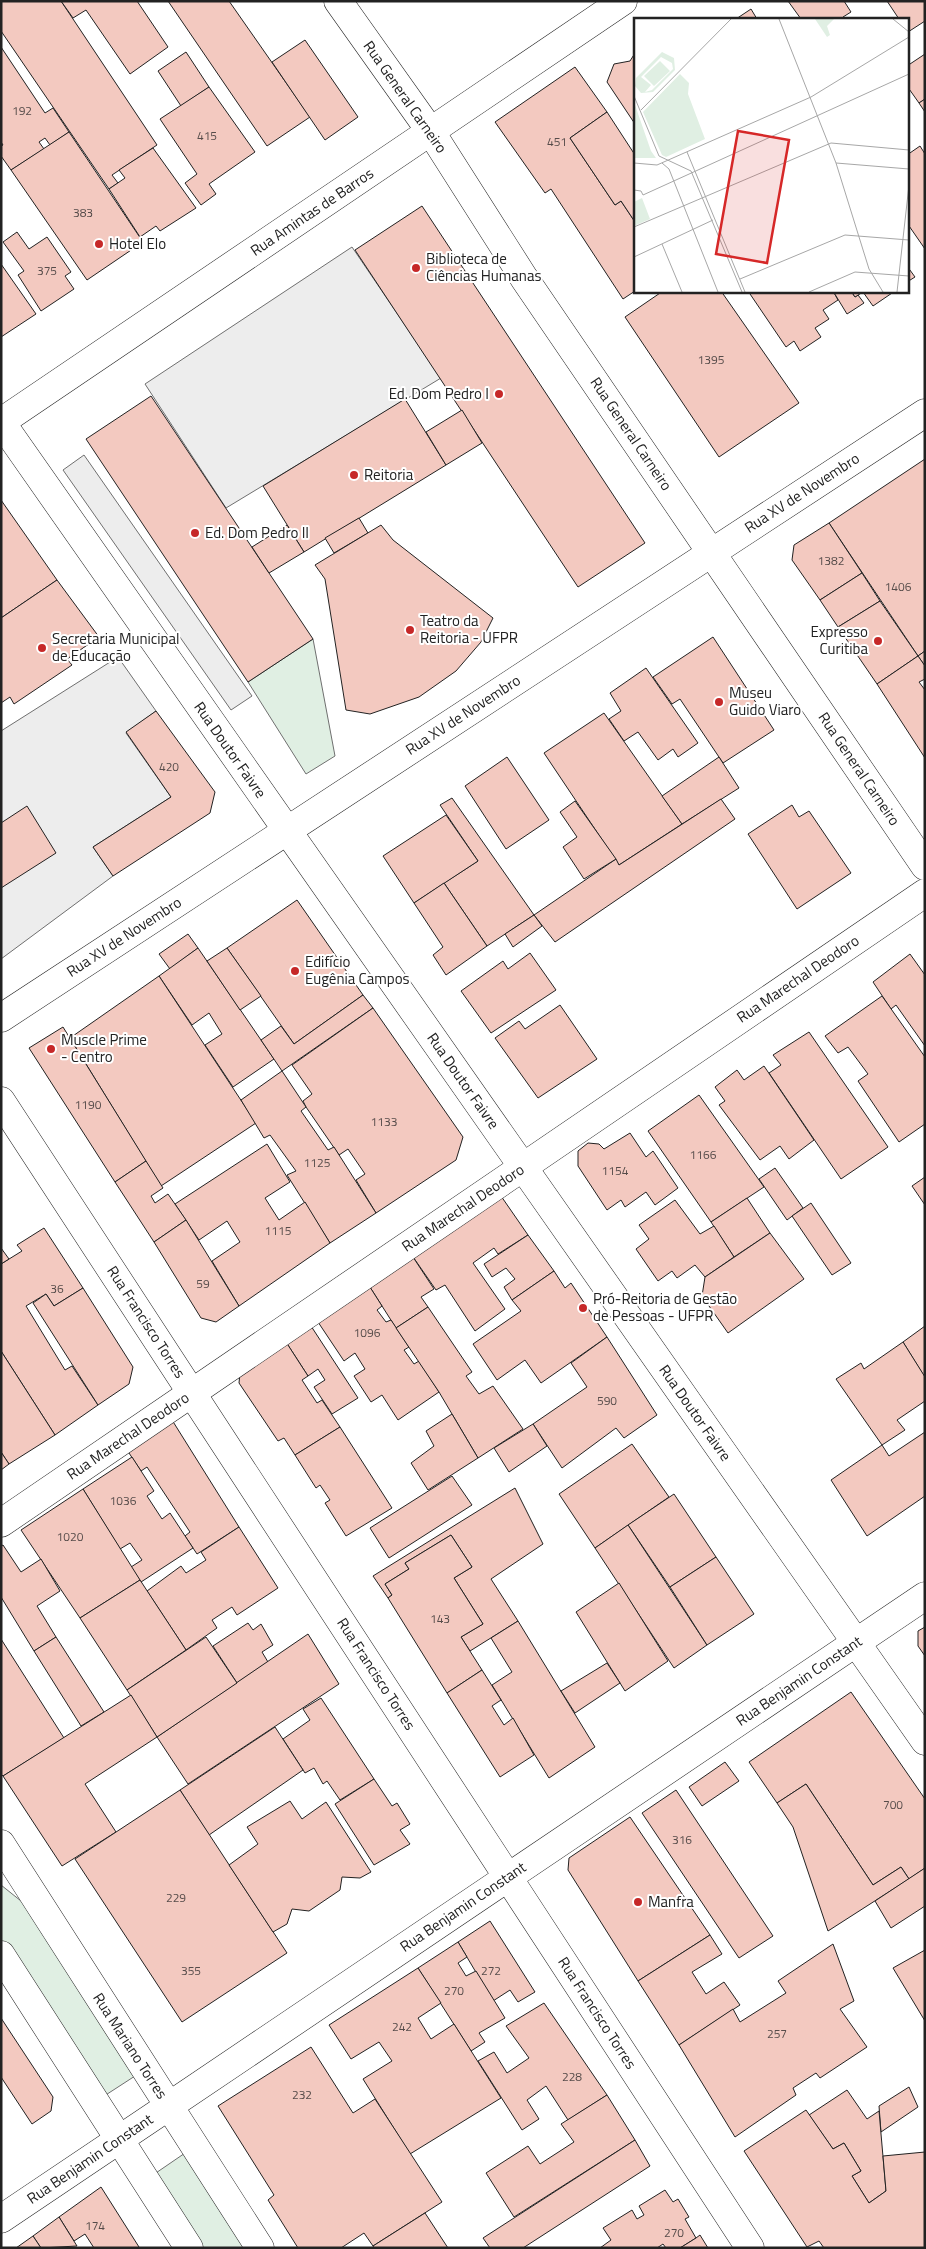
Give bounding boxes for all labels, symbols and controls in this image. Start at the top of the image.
inset map [634,18,908,292]
street label: Rua General Carneiro [358,36,453,158]
house number: 192 [12,101,32,120]
house number: 415 [197,126,217,145]
house number: 451 [547,132,567,151]
street label: Rua Amintas de Barros [245,162,378,262]
house number: 383 [73,203,93,222]
place label: Hotel Elo [109,232,166,255]
marker: Hotel Elo [93,238,105,250]
place label: Biblioteca de Ciências Humanas [426,247,541,287]
house number: 375 [37,261,57,280]
marker: Biblioteca de Ciências Humanas [410,262,422,274]
house number: 1395 [698,350,725,369]
street label: Rua General Carneiro [585,372,678,495]
place label: Ed. Dom Pedro I [389,382,489,405]
marker: Ed. Dom Pedro I [493,388,505,400]
street label: Rua XV de Novembro [740,447,864,538]
place label: Reitoria [364,463,414,486]
marker: Reitoria [348,469,360,481]
place label: Ed. Dom Pedro II [205,521,309,544]
marker: Ed. Dom Pedro II [189,527,201,539]
house number: 1382 [818,551,844,570]
house number: 1406 [885,577,912,596]
place label: Teatro da Reitoria - UFPR [420,609,518,649]
place label: Expresso Curitiba [811,620,868,660]
marker: Teatro da Reitoria - UFPR [404,624,416,636]
place label: Secretaria Municipal de Educação [52,627,180,667]
marker: Expresso Curitiba [872,635,884,647]
marker: Secretaria Municipal de Educação [36,642,48,654]
street label: Rua XV de Novembro [401,669,525,760]
place label: Museu Guido Viaro [729,681,801,721]
marker: Museu Guido Viaro [713,696,725,708]
street label: Rua Doutor Faivre [189,697,272,803]
street label: Rua General Carneiro [813,707,906,830]
house number: 420 [159,757,179,776]
street label: Rua XV de Novembro [62,891,186,982]
street label: Rua Marechal Deodoro [732,929,864,1028]
place label: Edifício Eugênia Campos [305,950,410,990]
marker: Edifício Eugênia Campos [289,965,301,977]
place label: Muscle Prime - Centro [61,1028,147,1068]
street label: Rua Doutor Faivre [422,1028,505,1134]
marker: Muscle Prime - Centro [45,1043,57,1055]
house number: 1190 [75,1095,102,1114]
house number: 1133 [371,1112,397,1131]
house number: 1166 [690,1145,717,1164]
house number: 1125 [304,1153,331,1172]
street label: Rua Marechal Deodoro [397,1158,529,1257]
house number: 1154 [602,1161,629,1180]
house number: 1115 [265,1221,292,1240]
street label: Rua Francisco Torres [101,1261,191,1383]
house number: 59 [196,1274,210,1293]
house number: 36 [50,1279,64,1298]
place label: Pró-Reitoria de Gestão de Pessoas - UFPR [593,1287,737,1327]
marker: Pró-Reitoria de Gestão de Pessoas - UFPR [577,1302,589,1314]
house number: 1096 [354,1323,381,1342]
street label: Rua Doutor Faivre [654,1360,737,1466]
street label: Rua Marechal Deodoro [62,1386,194,1485]
house number: 590 [597,1391,617,1410]
house number: 1036 [110,1491,137,1510]
house number: 1020 [57,1527,84,1546]
house number: 143 [430,1609,450,1628]
street label: Rua Francisco Torres [331,1613,421,1735]
street label: Rua Benjamin Constant [731,1629,867,1731]
house number: 700 [883,1795,903,1814]
house number: 316 [672,1830,692,1849]
street label: Rua Benjamin Constant [395,1855,531,1957]
house number: 229 [166,1888,186,1907]
place label: Manfra [648,1890,694,1913]
marker: Manfra [632,1896,644,1908]
street label: Rua Francisco Torres [552,1952,642,2074]
house number: 355 [181,1961,201,1980]
house number: 272 [481,1961,501,1980]
house number: 270 [444,1981,464,2000]
street label: Rua Mariano Torres [87,1988,173,2103]
house number: 242 [392,2017,412,2036]
house number: 257 [767,2024,787,2043]
house number: 228 [562,2067,582,2086]
house number: 232 [292,2085,312,2104]
street label: Rua Benjamin Constant [22,2107,158,2209]
house number: 174 [85,2216,105,2235]
house number: 270 [664,2223,684,2242]

